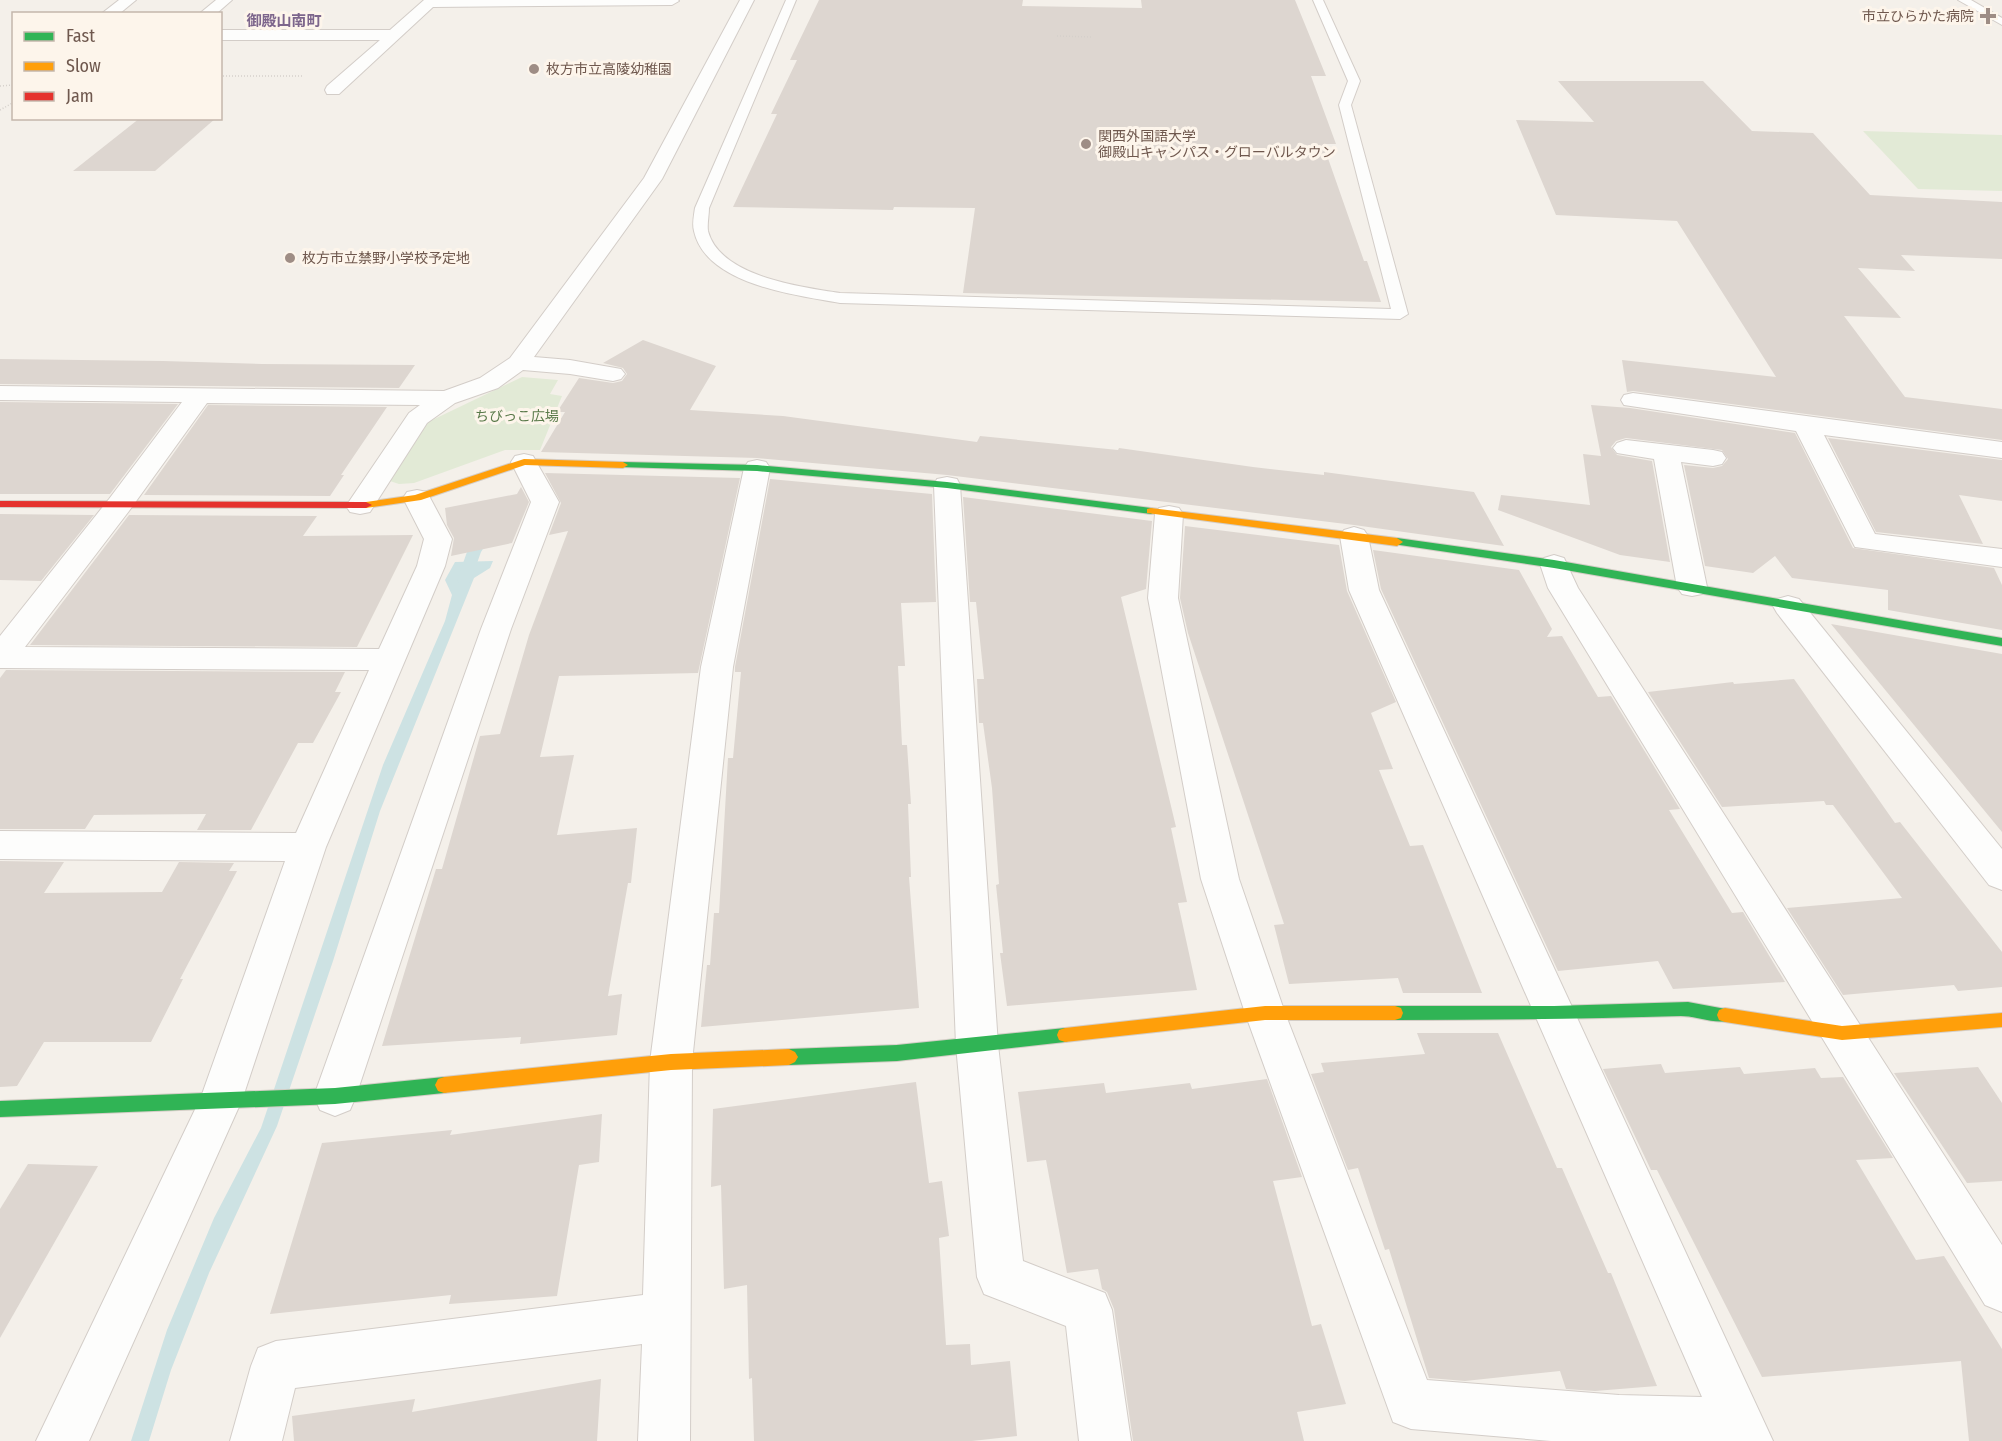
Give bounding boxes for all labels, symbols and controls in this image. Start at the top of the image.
marker: 市立ひらかた病院 [1979,7,1997,25]
place label: 市立ひらかた病院 [1862,8,1974,25]
legend [12,12,222,120]
district label: 御殿山南町 [246,12,322,30]
text: Fast [66,25,95,47]
text: Slow [66,55,101,77]
place label: 枚方市立高陵幼稚園 [546,61,672,78]
marker: 枚方市立高陵幼稚園 [527,62,541,76]
text: Jam [66,85,94,107]
place label: 関西外国語大学 御殿山キャンパス・グローバルタウン [1098,128,1336,161]
marker: 関西外国語大学 御殿山キャンパス・グローバルタウン [1079,137,1093,151]
place label: 枚方市立禁野小学校予定地 [302,250,470,267]
marker: 枚方市立禁野小学校予定地 [283,251,297,265]
park label: ちびっこ広場 [475,408,559,425]

